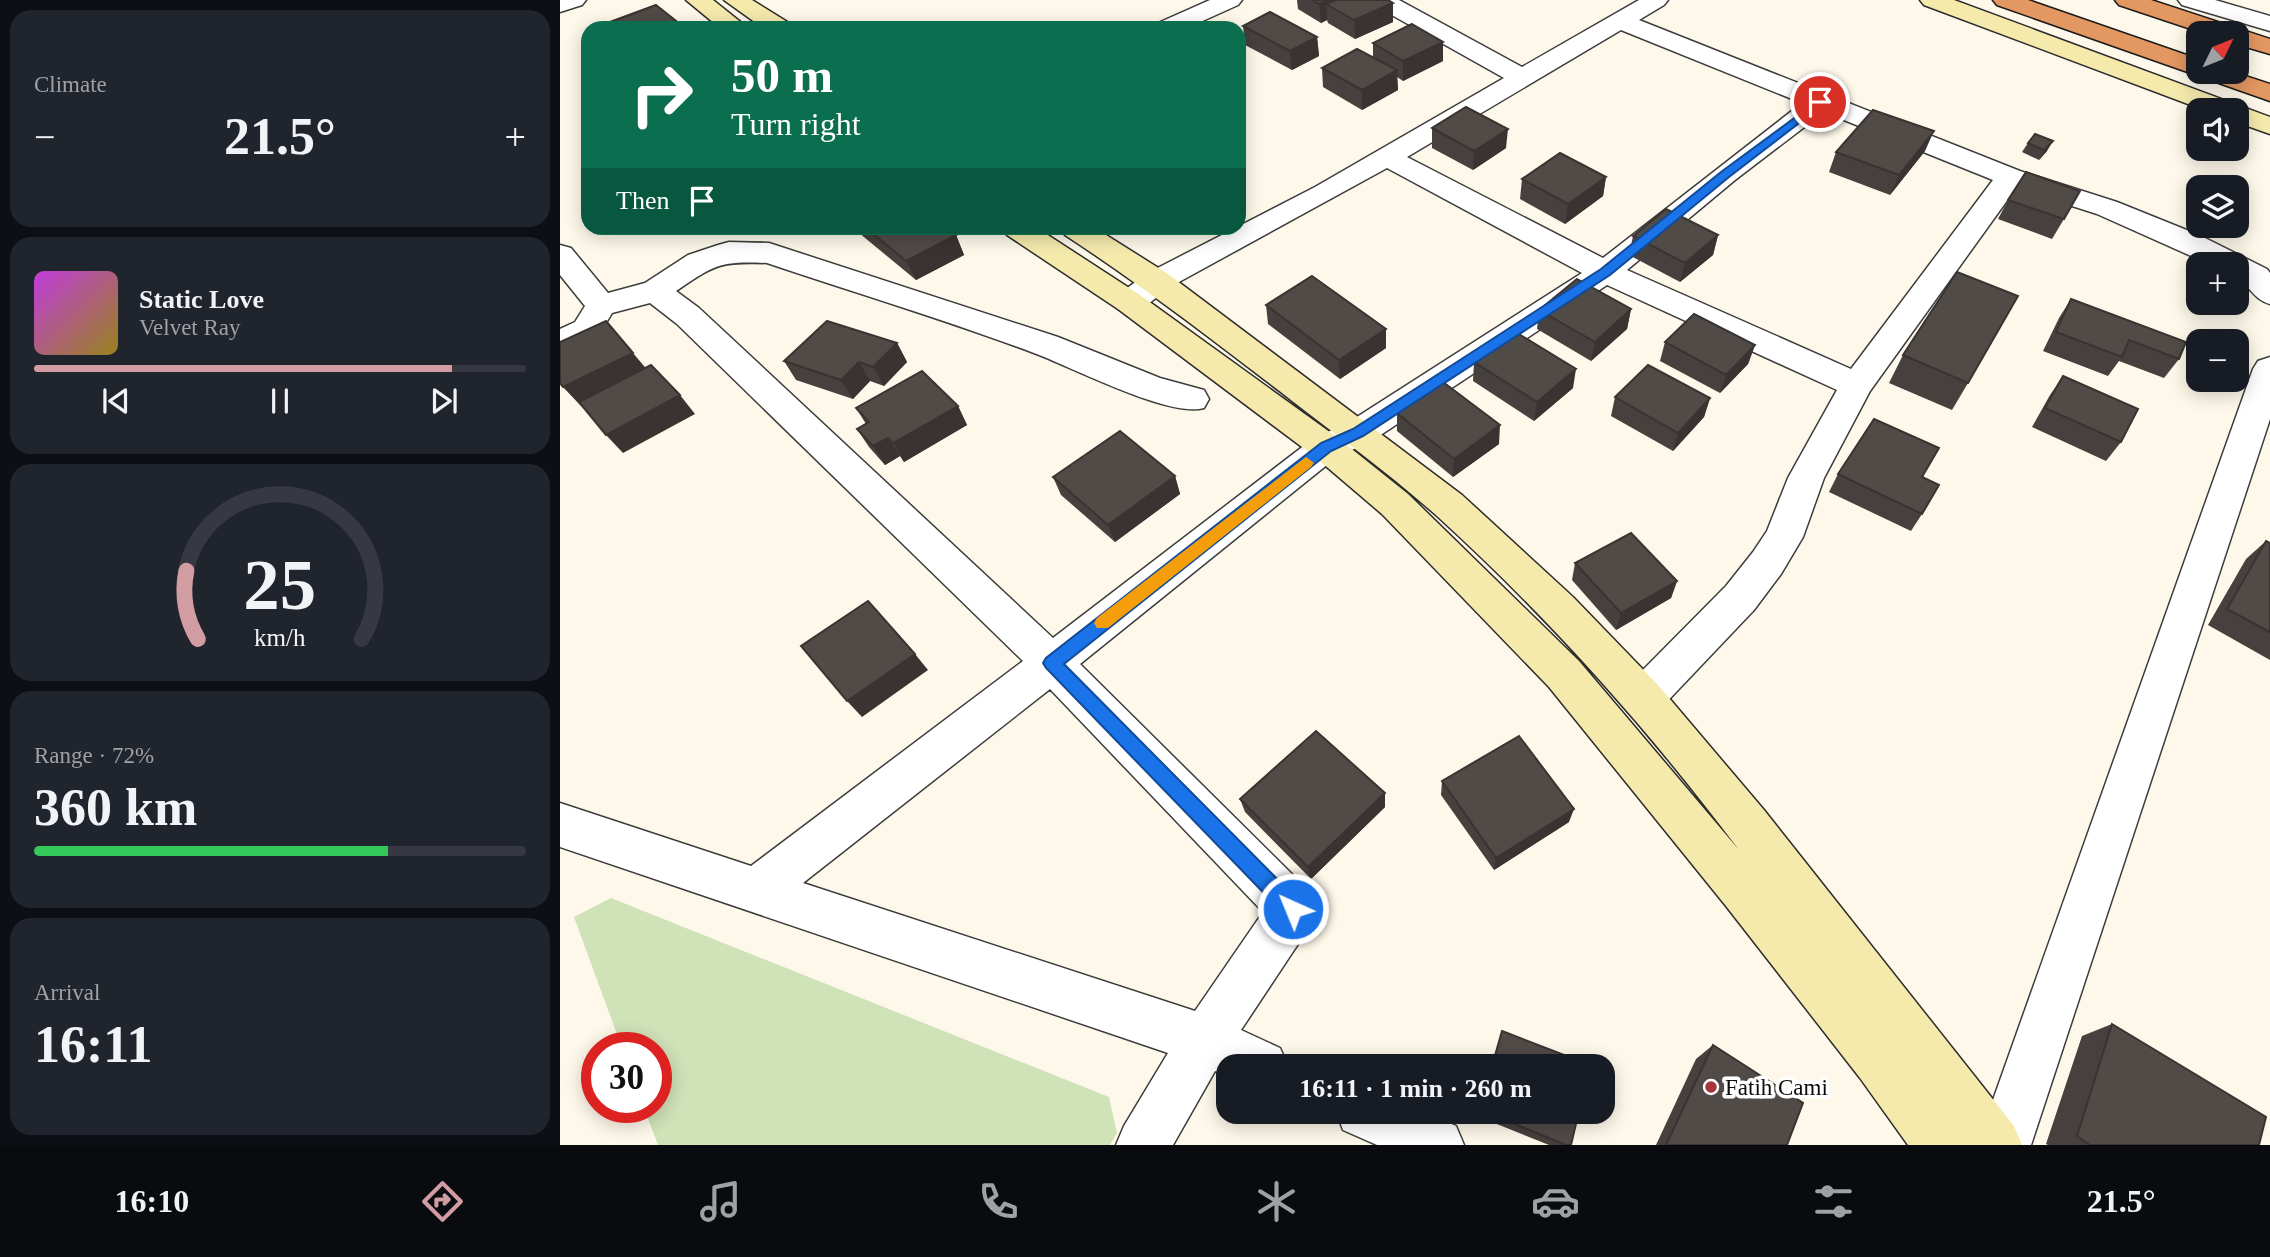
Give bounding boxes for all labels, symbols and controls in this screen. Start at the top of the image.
north arrow [2186,21,2249,84]
map controls [2186,21,2249,392]
text: 50 m [731,48,833,103]
icon: right [616,49,707,140]
text: Climate [34,72,107,97]
pin [1790,72,1850,132]
icon: arrive [1801,83,1839,121]
button: sound [2186,98,2249,161]
text: Turn right [731,106,861,142]
text: 21.5° [224,108,336,165]
text: − [34,116,55,158]
text: + [505,116,526,158]
button: layers [2186,175,2249,238]
icon: arrive [683,182,721,220]
text: Then [616,186,669,215]
button: + [2186,252,2249,315]
text: Static Love [139,285,264,314]
text: Velvet Ray [139,315,241,340]
button: − [2186,329,2249,392]
icon: previous [97,382,135,420]
icon: pause [261,382,299,420]
icon: next [425,382,463,420]
text: 25 [244,544,316,625]
text: km/h [254,623,306,650]
text: Range · 72% [34,743,154,768]
text: 360 km [34,779,197,836]
position arrow [1256,872,1330,946]
text: Arrival [34,980,100,1005]
text: 16:11 [34,1016,152,1073]
speed limit sign: 30 [581,1032,672,1123]
text: 16:11 · 1 min · 260 m [1299,1074,1532,1103]
place label: Fatih Cami [1725,1075,1828,1100]
marker: Fatih Cami [1703,1079,1719,1095]
icon: directions [418,1177,467,1226]
icon: music [696,1177,745,1226]
icon: phone [974,1177,1023,1226]
icon: climate [1252,1177,1301,1226]
icon: car [1531,1177,1580,1226]
icon: filters [1809,1177,1858,1226]
text: 16:10 [115,1183,189,1219]
text: 21.5° [2087,1183,2155,1219]

